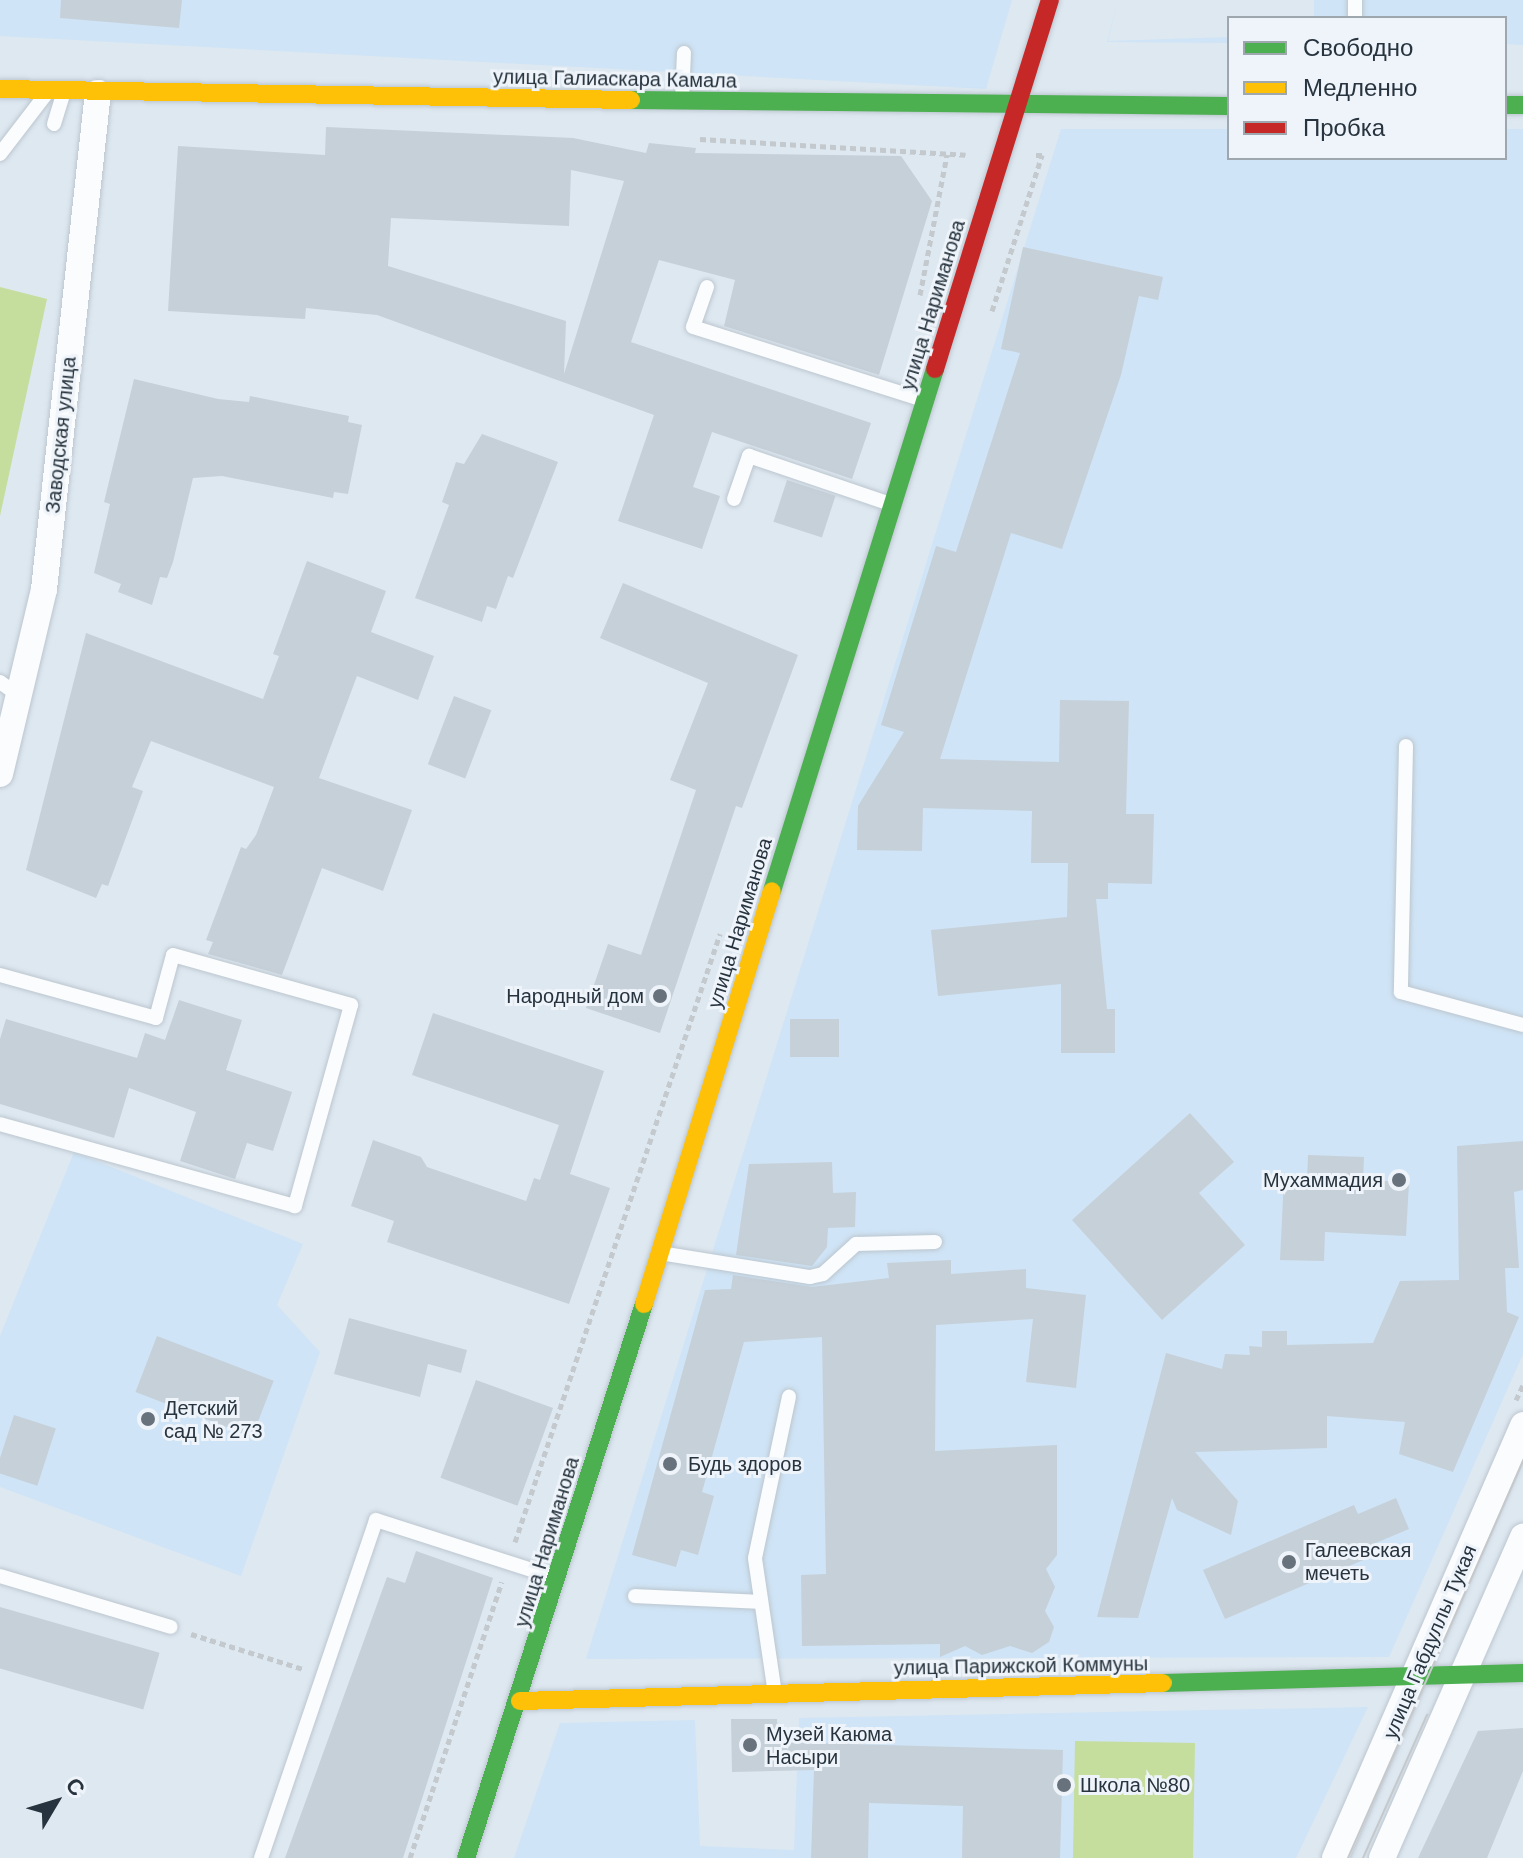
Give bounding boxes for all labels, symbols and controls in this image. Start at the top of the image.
legend [1227,16,1507,160]
text: Свободно [1303,34,1413,61]
street label: улица Галиаскара Камала [493,65,737,93]
text: Медленно [1303,74,1417,101]
text: Пробка [1303,114,1385,141]
street label: улица Нариманова [896,217,970,393]
street label: Заводская улица [41,355,81,515]
street label: улица Нариманова [703,835,777,1011]
place label: Народный дом [506,984,644,1008]
marker: Народный дом [651,987,669,1005]
place label: Мухаммадия [1263,1168,1383,1192]
marker: Мухаммадия [1390,1171,1408,1189]
place label: Детский сад № 273 [164,1396,263,1443]
marker: Детский сад № 273 [139,1410,157,1428]
place label: Будь здоров [688,1452,802,1476]
marker: Будь здоров [659,1453,681,1475]
street label: улица Нариманова [510,1454,584,1630]
place label: Галеевская мечеть [1305,1538,1411,1585]
street label: улица Габдуллы Тукая [1378,1541,1482,1743]
marker: Галеевская мечеть [1280,1553,1298,1571]
street label: улица Парижской Коммуны [894,1652,1148,1680]
place label: Музей Каюма Насыри [766,1722,892,1769]
marker: Музей Каюма Насыри [741,1736,759,1754]
north arrow [16,1762,96,1842]
text: С [61,1773,90,1801]
place label: Школа №80 [1080,1773,1190,1797]
marker: Школа №80 [1055,1776,1073,1794]

